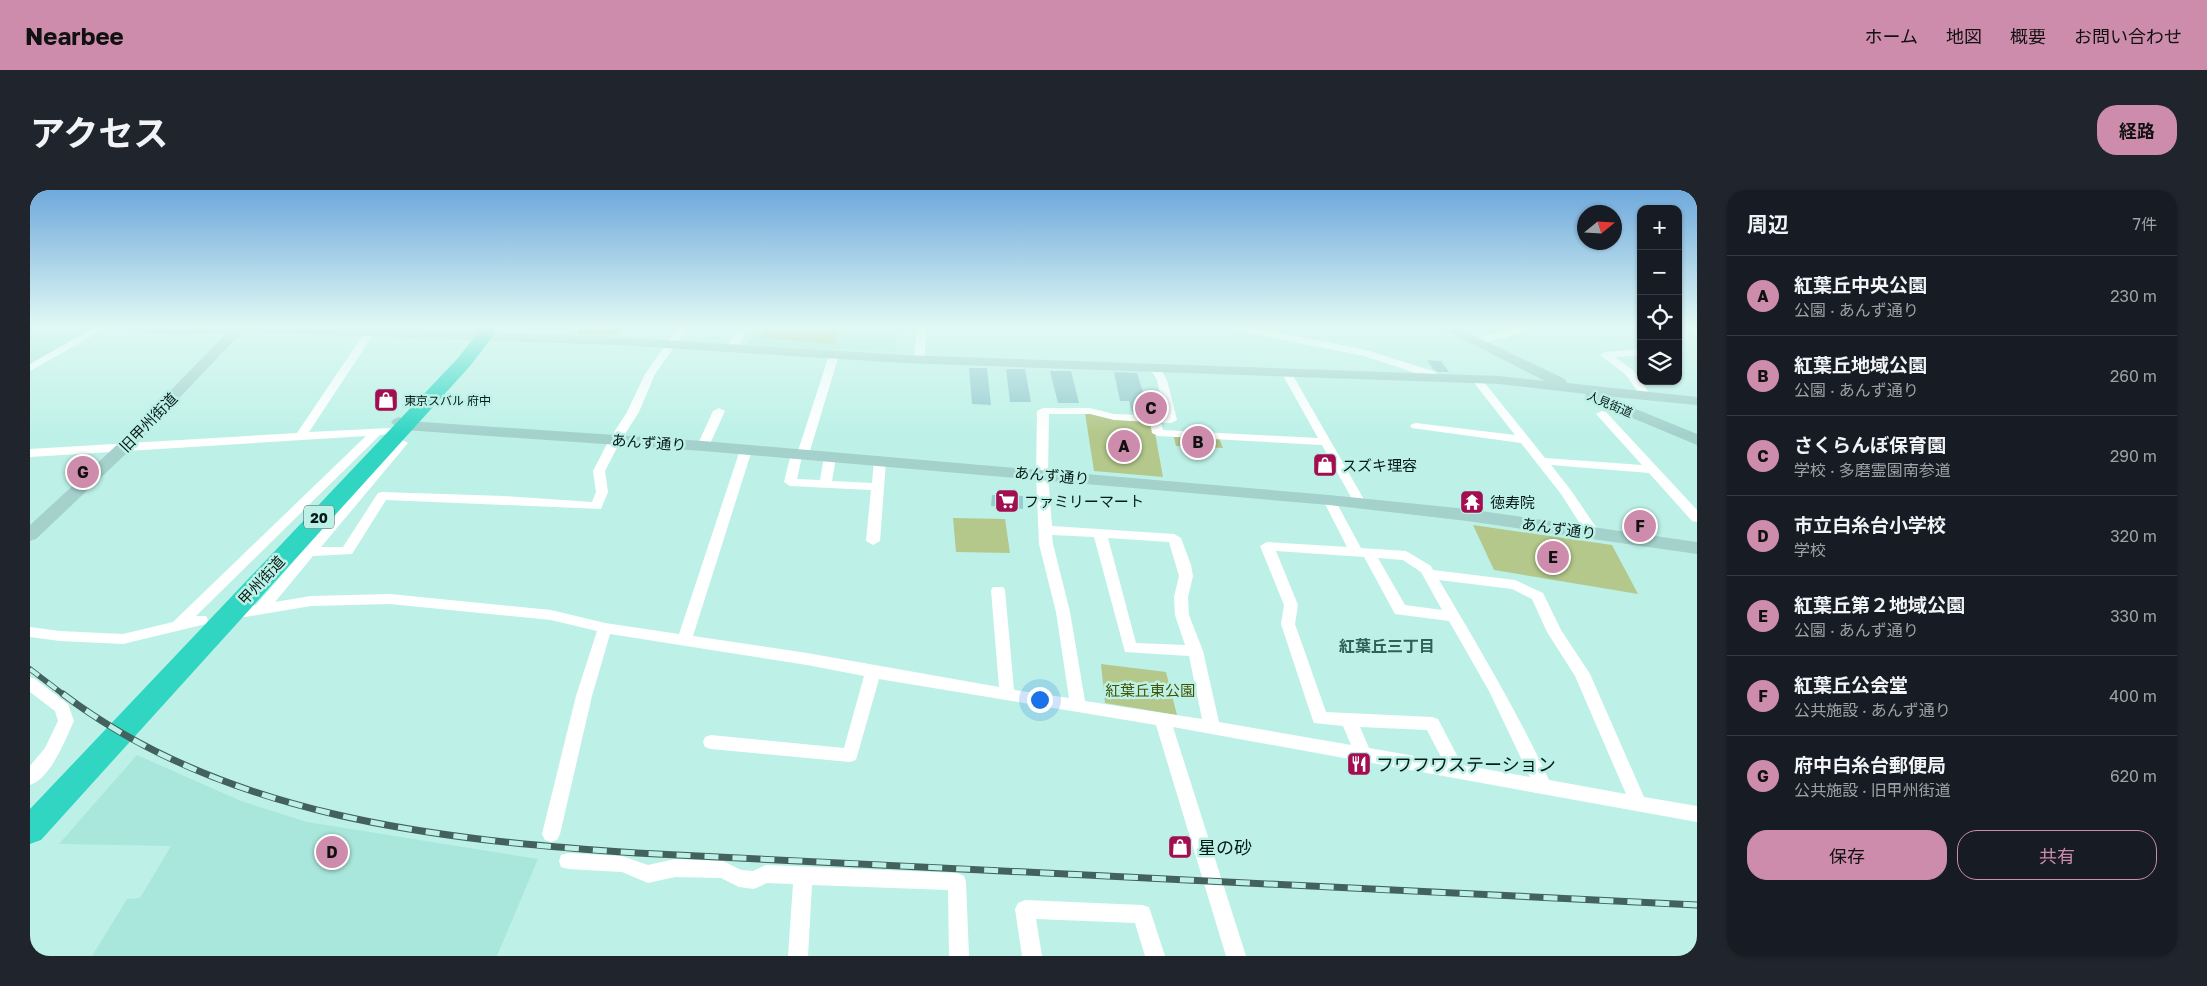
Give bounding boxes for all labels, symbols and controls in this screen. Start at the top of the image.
text: Nearbee [25,21,124,50]
text: ホーム [1865,25,1918,47]
text: 地図 [1946,25,1982,47]
text: 概要 [2010,25,2046,47]
text: お問い合わせ [2074,25,2182,47]
button: 経路 [2097,105,2177,155]
text: アクセス [30,112,168,154]
north arrow [1577,205,1622,250]
map controls [1637,205,1682,385]
button: + [1637,205,1682,250]
text: 周辺 [1747,211,1789,237]
text: 7件 [2133,214,2157,234]
button: − [1637,250,1682,295]
text: 紅葉丘中央公園 [1794,273,1927,296]
text: A [1757,286,1769,306]
text: 230 m [2110,286,2157,306]
button: locate [1637,295,1682,340]
text: 公園 · あんず通り [1794,300,1919,320]
button: layers [1637,340,1682,385]
text: 紅葉丘地域公園 [1794,353,1927,376]
text: B [1757,366,1769,386]
text: 260 m [2110,366,2157,386]
text: 公園 · あんず通り [1794,380,1919,400]
shop icon: 東京スバル 府中 [373,387,399,413]
street label: 人見街道 [1585,388,1635,420]
street label: 旧甲州街道 [115,389,181,455]
pin: C [1135,389,1167,427]
place label: 東京スバル 府中 [404,393,491,408]
pin: B [1182,423,1214,461]
pin: A [1108,427,1140,465]
street label: あんず通り [611,430,687,454]
text: さくらんぼ保育園 [1794,433,1946,456]
text: C [1757,446,1769,466]
text: 290 m [2110,446,2157,466]
shop icon: スズキ理容 [1312,452,1338,478]
pin: G [67,453,99,491]
place label: スズキ理容 [1342,456,1417,474]
text: 学校 · 多磨霊園南参道 [1794,460,1951,480]
street label: あんず通り [1014,463,1090,487]
supermarket icon: ファミリーマート [994,488,1020,514]
temple icon: 徳寿院 [1459,489,1485,515]
place label: ファミリーマート [1024,492,1144,510]
place label: 徳寿院 [1490,493,1535,511]
road number: 20 [304,506,334,528]
pin: F [1624,507,1656,545]
text: 市立白糸台小学校 [1794,513,1946,536]
street label: あんず通り [1521,514,1597,542]
text: D [1757,526,1769,546]
text: 320 m [2110,526,2157,546]
pin: E [1537,538,1569,576]
text: 学校 [1794,540,1826,560]
street label: 甲州街道 [234,552,288,608]
text: 紅葉丘第２地域公園 [1794,593,1965,616]
text: E [1758,606,1768,626]
text: 330 m [2110,606,2157,626]
text: 公園 · あんず通り [1794,620,1919,640]
district label: 紅葉丘三丁目 [1339,636,1435,656]
text: 紅葉丘公会堂 [1794,673,1908,696]
park label: 紅葉丘東公園 [1105,681,1195,699]
text: F [1758,686,1768,706]
text: 400 m [2109,686,2157,706]
your location [1027,687,1053,713]
text: 公共施設 · あんず通り [1794,700,1951,720]
restaurant icon: フワフワステーション [1346,751,1372,777]
place label: フワフワステーション [1376,753,1556,775]
text: 府中白糸台郵便局 [1794,753,1946,776]
text: G [1757,766,1769,786]
text: 620 m [2110,766,2157,786]
text: 公共施設 · 旧甲州街道 [1794,780,1951,800]
button: 保存 [1747,830,1947,880]
button: 共有 [1957,830,2157,880]
pin: D [316,833,348,871]
shop icon: 星の砂 [1167,834,1193,860]
place label: 星の砂 [1198,836,1252,858]

